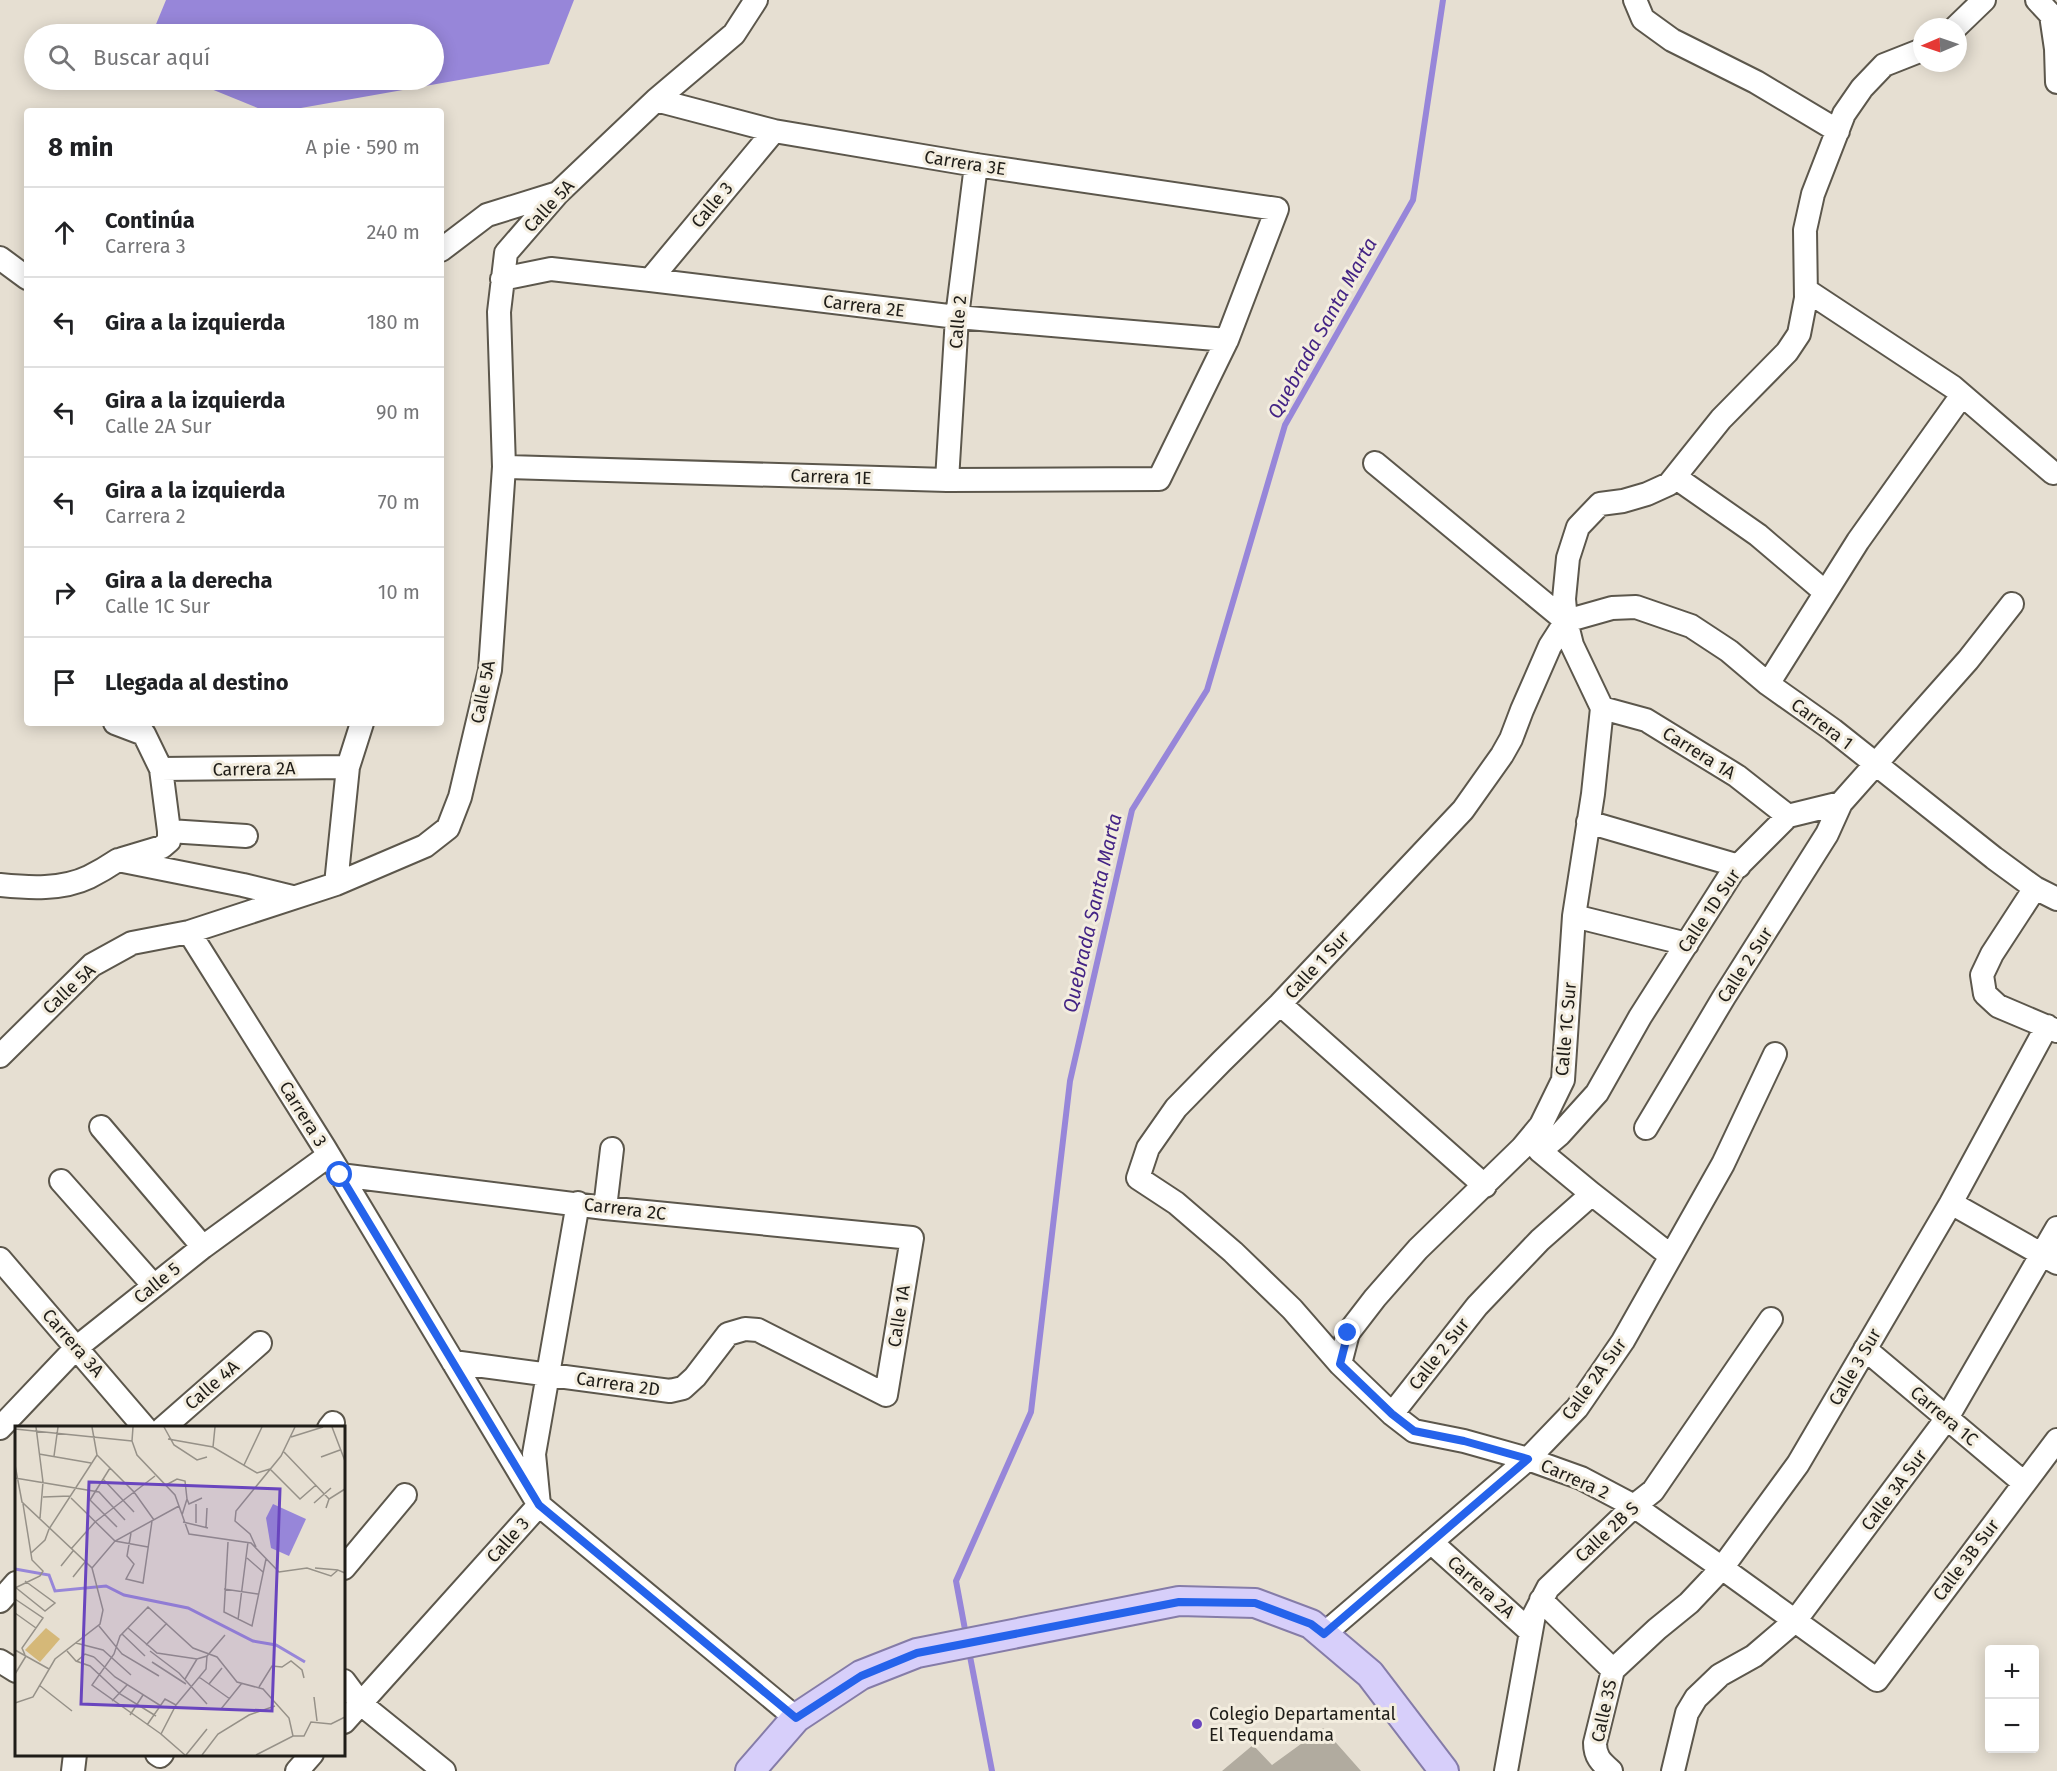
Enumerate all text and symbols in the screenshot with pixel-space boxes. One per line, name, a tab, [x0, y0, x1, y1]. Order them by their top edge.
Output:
north arrow	[1913, 18, 1967, 72]
search box	[24, 24, 444, 90]
icon: search	[45, 41, 78, 74]
text: Buscar aquí	[93, 44, 210, 71]
text: 8 min	[48, 132, 114, 163]
text: A pie · 590 m	[306, 135, 420, 159]
street label: Carrera 3E	[923, 146, 1007, 180]
street label: Calle 5A	[519, 175, 579, 237]
street label: Calle 3	[686, 177, 738, 233]
text: Continúa	[105, 207, 195, 234]
icon: ahead	[48, 216, 81, 249]
text: 240 m	[366, 220, 420, 244]
water label: Quebrada Santa Marta	[1262, 233, 1382, 423]
text: Carrera 3	[105, 234, 186, 258]
street label: Carrera 2E	[822, 290, 906, 322]
street label: Calle 2	[945, 294, 971, 350]
icon: left	[48, 306, 81, 339]
text: Gira a la izquierda	[105, 309, 285, 336]
text: 180 m	[367, 310, 420, 334]
text: Gira a la izquierda	[105, 387, 285, 414]
icon: left	[48, 396, 81, 429]
text: 90 m	[376, 400, 420, 424]
text: Calle 2A Sur	[105, 414, 211, 438]
street label: Carrera 1E	[790, 465, 872, 489]
text: Gira a la izquierda	[105, 477, 285, 504]
icon: left	[48, 486, 81, 519]
text: 70 m	[378, 490, 420, 514]
text: Carrera 2	[105, 504, 186, 528]
text: Gira a la derecha	[105, 567, 273, 594]
icon: right	[48, 576, 81, 609]
text: 10 m	[378, 580, 420, 604]
text: Calle 1C Sur	[105, 594, 210, 618]
street label: Calle 5A	[466, 658, 500, 725]
icon: arrive	[48, 666, 81, 699]
text: Llegada al destino	[105, 669, 289, 696]
street label: Carrera 1	[1787, 694, 1857, 754]
street label: Carrera 1A	[1658, 722, 1740, 784]
street label: Carrera 2A	[212, 757, 296, 781]
water label: Quebrada Santa Marta	[1057, 811, 1127, 1015]
street label: Calle 1D Sur	[1673, 865, 1745, 957]
street label: Calle 2 Sur	[1712, 923, 1778, 1007]
street label: Calle 1 Sur	[1280, 927, 1354, 1003]
street label: Calle 5A	[38, 959, 100, 1019]
street label: Calle 1C Sur	[1551, 981, 1581, 1077]
street label: Carrera 3	[274, 1077, 332, 1151]
route start	[326, 1161, 352, 1187]
street label: Carrera 2C	[583, 1193, 667, 1225]
street label: Calle 5	[129, 1258, 185, 1308]
street label: Calle 1A	[883, 1283, 915, 1349]
street label: Carrera 3A	[37, 1304, 109, 1382]
street label: Calle 2 Sur	[1404, 1314, 1474, 1394]
route end	[1334, 1319, 1360, 1345]
street label: Calle 3 Sur	[1824, 1324, 1886, 1410]
street label: Calle 2A Sur	[1557, 1334, 1631, 1424]
street label: Calle 4A	[180, 1355, 244, 1414]
street label: Carrera 2D	[575, 1367, 661, 1401]
street label: Carrera 1C	[1906, 1381, 1982, 1451]
inset map	[15, 1426, 345, 1756]
street label: Calle 3A Sur	[1856, 1445, 1932, 1535]
street label: Carrera 2	[1537, 1454, 1613, 1504]
street label: Calle 2B S	[1571, 1497, 1644, 1567]
street label: Calle 3	[482, 1513, 534, 1567]
street label: Calle 3B Sur	[1928, 1515, 2004, 1605]
street label: Carrera 2A	[1443, 1551, 1520, 1623]
map controls	[1985, 1645, 2039, 1753]
button: +	[1985, 1645, 2039, 1699]
street label: Calle 3S	[1587, 1678, 1621, 1744]
button: −	[1985, 1699, 2039, 1753]
place label: Colegio Departamental El Tequendama	[1209, 1703, 1396, 1746]
marker: Colegio Departamental El Tequendama	[1190, 1717, 1204, 1731]

